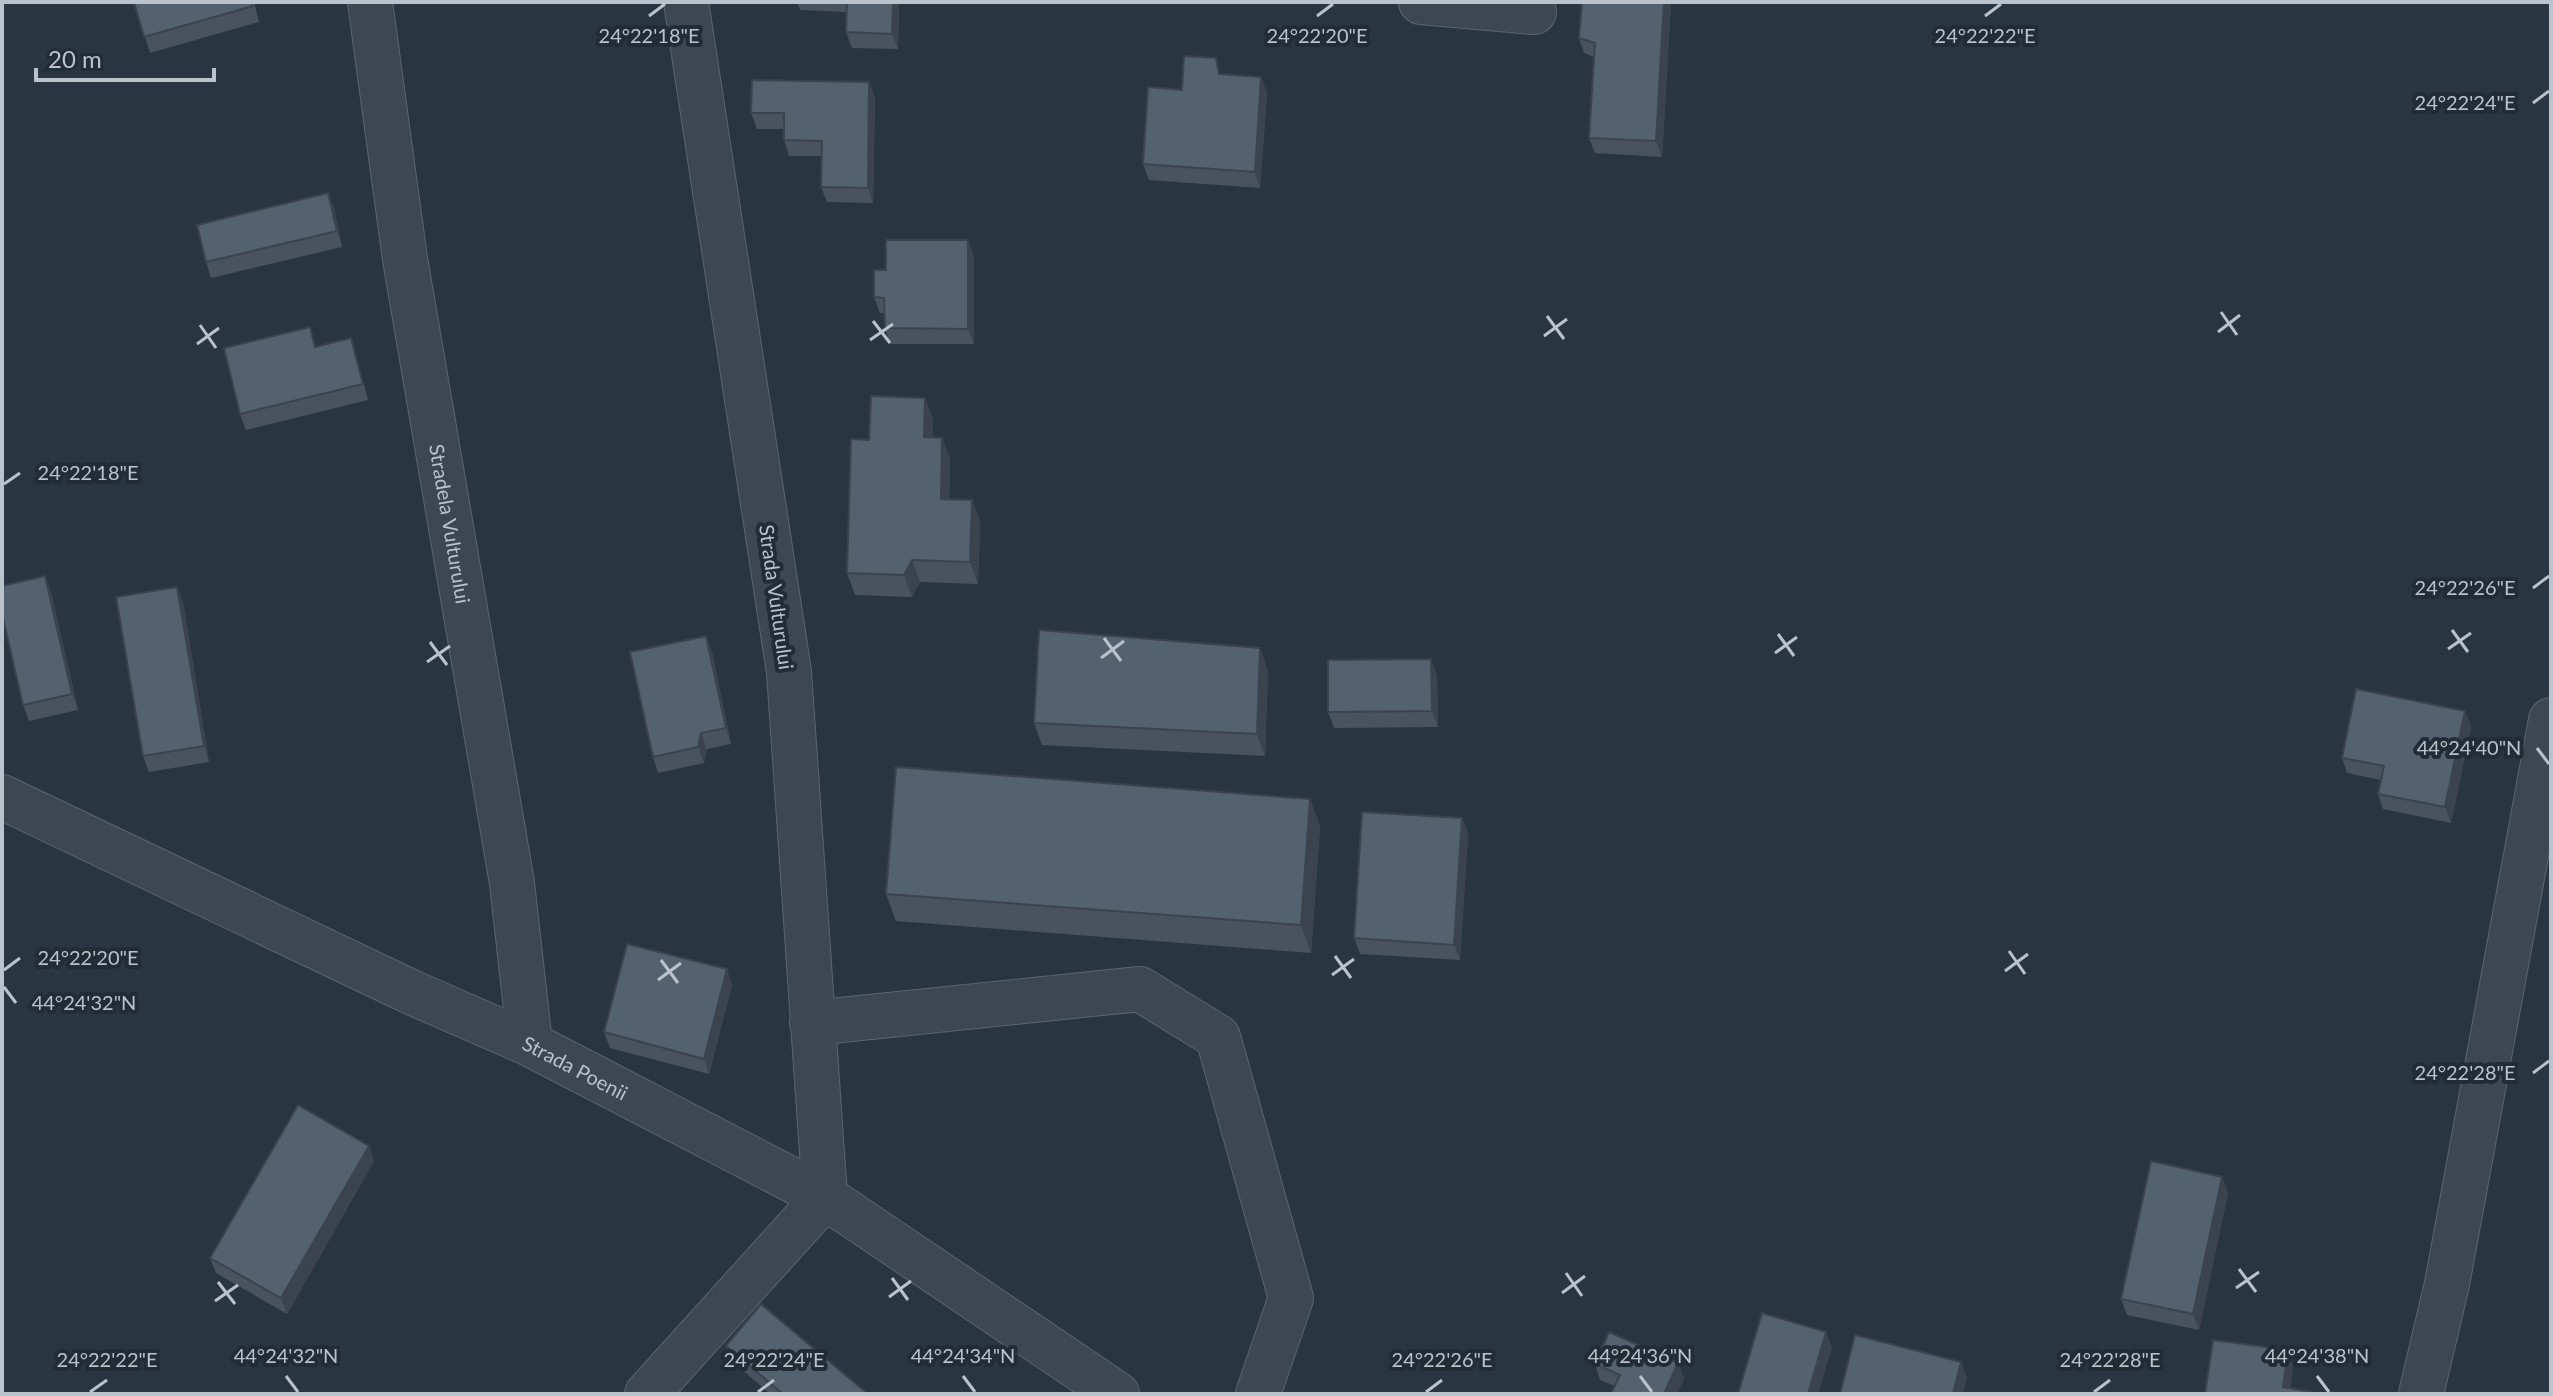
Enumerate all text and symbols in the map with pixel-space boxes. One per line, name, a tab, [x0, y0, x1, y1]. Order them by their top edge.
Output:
text: 24°22'18"E	[599, 23, 699, 47]
text: 24°22'20"E	[1267, 23, 1367, 47]
text: 24°22'22"E	[1935, 23, 2035, 47]
scale bar	[36, 32, 214, 82]
text: 20 m	[48, 44, 102, 73]
text: 24°22'24"E	[2415, 90, 2515, 114]
street label: Stradela Vulturului	[425, 442, 476, 605]
text: 24°22'18"E	[38, 460, 138, 484]
street label: Strada Vulturului	[755, 523, 799, 671]
text: 24°22'26"E	[2415, 575, 2515, 599]
text: 44°24'40"N	[2417, 735, 2521, 759]
text: 24°22'20"E	[38, 945, 138, 969]
text: 44°24'32"N	[32, 990, 136, 1014]
street label: Strada Poenii	[519, 1030, 632, 1105]
text: 24°22'28"E	[2415, 1060, 2515, 1084]
text: 44°24'32"N	[234, 1343, 338, 1367]
text: 44°24'34"N	[911, 1343, 1015, 1367]
text: 44°24'36"N	[1588, 1343, 1692, 1367]
text: 44°24'38"N	[2265, 1343, 2369, 1367]
text: 24°22'22"E	[57, 1347, 157, 1371]
text: 24°22'24"E	[724, 1347, 824, 1371]
text: 24°22'26"E	[1392, 1347, 1492, 1371]
text: 24°22'28"E	[2060, 1347, 2160, 1371]

